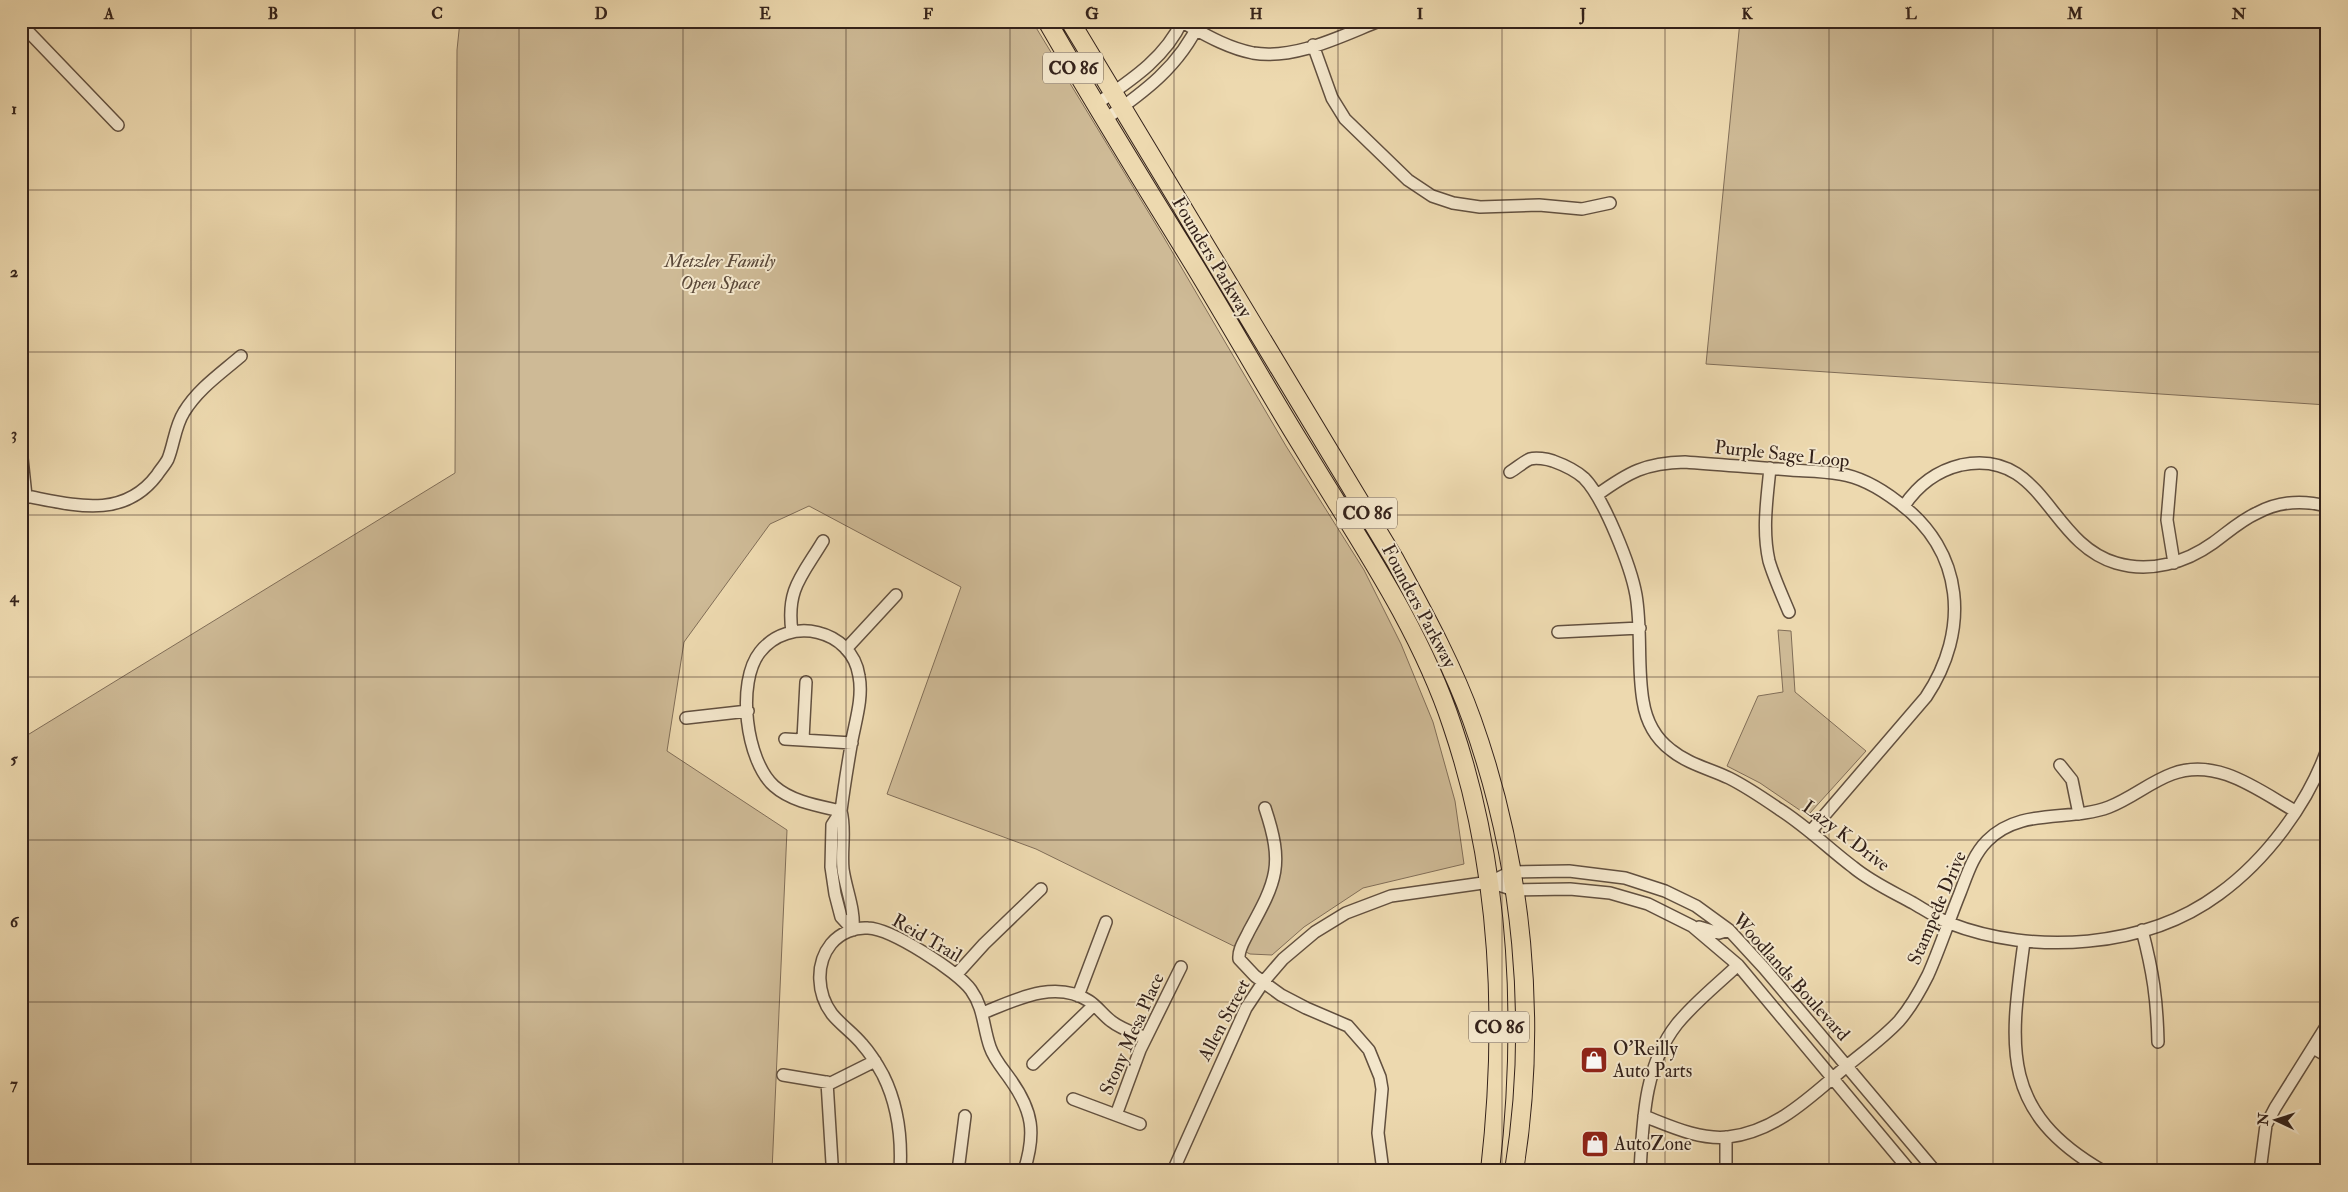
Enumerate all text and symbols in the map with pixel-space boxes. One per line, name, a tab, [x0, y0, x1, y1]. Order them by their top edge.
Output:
text: A	[103, 4, 115, 24]
text: B	[268, 4, 278, 24]
text: C	[431, 4, 443, 24]
text: D	[594, 4, 608, 24]
text: E	[759, 4, 771, 24]
text: F	[923, 4, 933, 24]
text: G	[1085, 4, 1099, 24]
text: H	[1249, 4, 1263, 24]
text: I	[1417, 4, 1424, 24]
text: J	[1579, 4, 1587, 25]
text: K	[1741, 4, 1753, 24]
text: L	[1905, 4, 1917, 24]
text: M	[2066, 4, 2083, 24]
text: N	[2231, 4, 2247, 24]
road number: CO 86	[1043, 52, 1103, 84]
text: 1	[11, 99, 17, 119]
street label: Founders Parkway	[1166, 192, 1258, 322]
park label: Metzler Family Open Space	[663, 249, 776, 295]
text: 2	[10, 262, 18, 282]
text: 3	[11, 424, 17, 444]
street label: Purple Sage Loop	[1713, 435, 1851, 474]
road number: CO 86	[1337, 498, 1397, 528]
street label: Founders Parkway	[1376, 540, 1462, 673]
text: 4	[9, 587, 20, 607]
text: 5	[10, 749, 18, 769]
street label: Lazy K Drive	[1797, 795, 1895, 877]
street label: Stampede Drive	[1902, 847, 1973, 969]
street label: Woodlands Boulevard	[1727, 907, 1855, 1046]
street label: Reid Trail	[888, 908, 966, 968]
text: 6	[10, 912, 20, 932]
street label: Stony Mesa Place	[1094, 969, 1170, 1099]
street label: Allen Street	[1192, 975, 1256, 1066]
road number: CO 86	[1469, 1012, 1529, 1042]
place label: O'Reilly Auto Parts	[1612, 1037, 1692, 1083]
shop icon: O'Reilly Auto Parts	[1579, 1045, 1609, 1075]
text: 7	[10, 1074, 18, 1094]
north arrow	[2250, 1094, 2300, 1144]
text: N	[2255, 1112, 2272, 1127]
shop icon: AutoZone	[1580, 1129, 1610, 1159]
place label: AutoZone	[1613, 1132, 1692, 1156]

